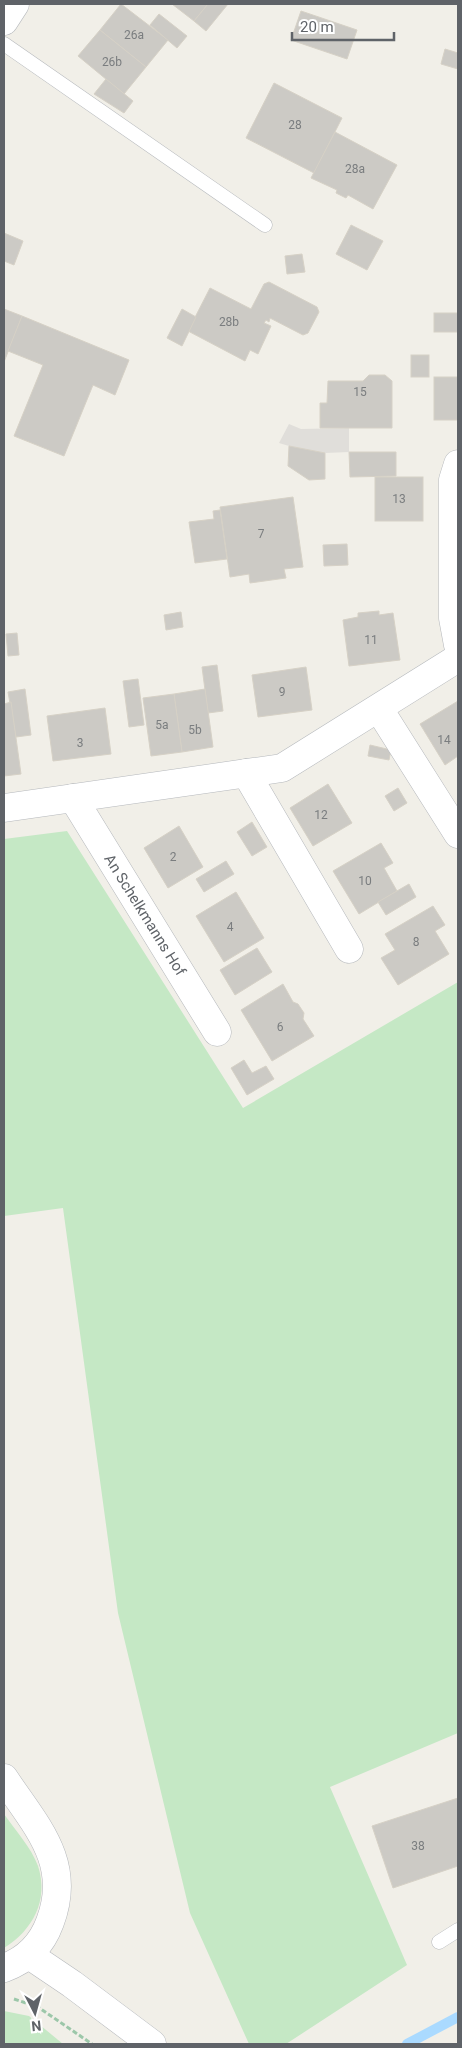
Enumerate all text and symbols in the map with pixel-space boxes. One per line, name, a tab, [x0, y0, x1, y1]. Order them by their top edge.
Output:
scale bar	[292, 10, 394, 42]
text: 20 m	[300, 18, 334, 36]
house number: 26a	[124, 28, 144, 42]
house number: 26b	[102, 55, 122, 69]
house number: 28	[288, 118, 302, 132]
house number: 28a	[345, 162, 365, 176]
house number: 28b	[219, 315, 239, 329]
house number: 15	[353, 385, 367, 399]
house number: 13	[392, 492, 406, 506]
house number: 7	[258, 527, 265, 541]
house number: 11	[364, 633, 378, 647]
house number: 9	[279, 685, 285, 699]
house number: 5a	[155, 718, 169, 732]
house number: 5b	[188, 723, 202, 737]
house number: 14	[437, 733, 451, 747]
house number: 3	[77, 736, 83, 750]
house number: 12	[314, 808, 328, 822]
house number: 2	[170, 850, 177, 864]
street label: An Schelkmanns Hof	[100, 851, 190, 980]
house number: 10	[358, 874, 372, 888]
house number: 4	[227, 920, 234, 934]
house number: 8	[413, 935, 420, 949]
house number: 6	[277, 1020, 284, 1034]
house number: 38	[411, 1839, 425, 1853]
north arrow	[10, 1988, 60, 2038]
text: N	[31, 2017, 42, 2034]

